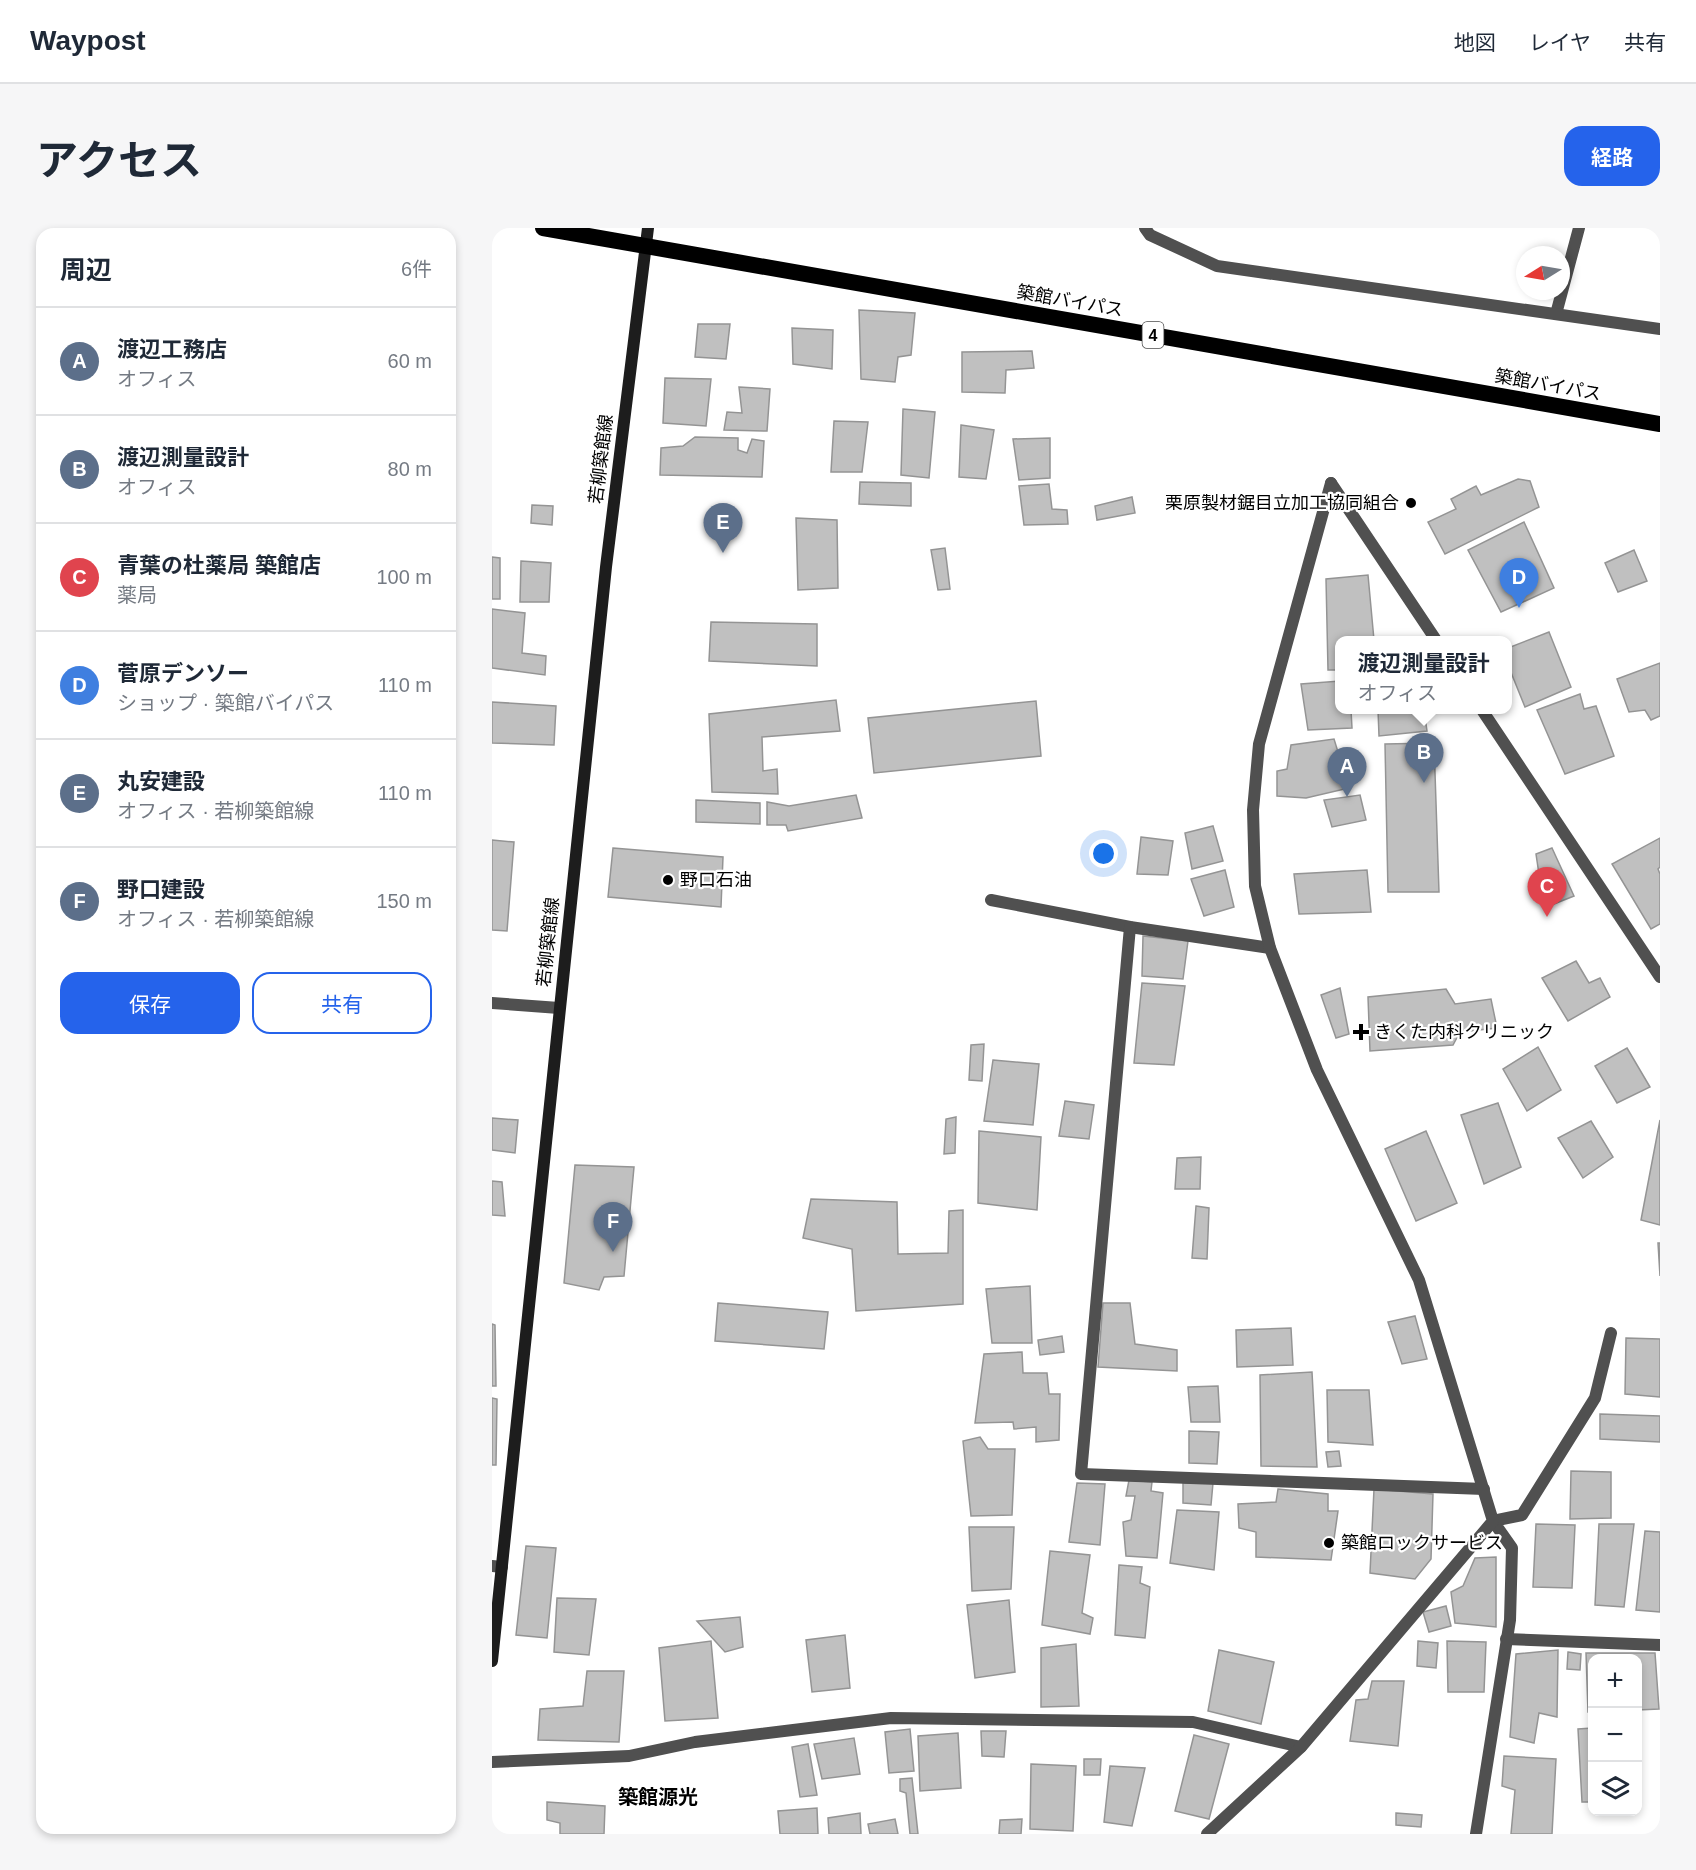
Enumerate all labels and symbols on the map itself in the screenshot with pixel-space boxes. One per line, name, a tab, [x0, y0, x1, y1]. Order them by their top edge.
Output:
north arrow	[1516, 246, 1570, 300]
street label: 築館バイパス	[1015, 282, 1125, 320]
road number: 4	[1142, 322, 1164, 348]
street label: 築館バイパス	[1493, 366, 1603, 404]
street label: 若柳築館線	[586, 413, 616, 505]
place label: 栗原製材鋸目立加工協同組合	[1165, 493, 1399, 513]
marker: 栗原製材鋸目立加工協同組合	[1404, 496, 1418, 510]
pin: E	[704, 504, 742, 553]
pin: D	[1500, 558, 1538, 608]
pin: B	[1404, 734, 1444, 783]
pin: A	[1328, 748, 1366, 797]
your location	[1089, 839, 1118, 868]
pin: C	[1528, 868, 1566, 917]
place label: 野口石油	[680, 870, 752, 890]
marker: 野口石油	[661, 873, 675, 887]
street label: 若柳築館線	[533, 896, 563, 988]
place label: きくた内科クリニック	[1374, 1022, 1554, 1042]
marker: きくた内科クリニック	[1352, 1023, 1370, 1041]
pin: F	[594, 1202, 632, 1252]
place label: 築館ロックサービス	[1341, 1533, 1503, 1553]
marker: 築館ロックサービス	[1322, 1536, 1336, 1550]
district label: 築館源光	[618, 1786, 698, 1808]

